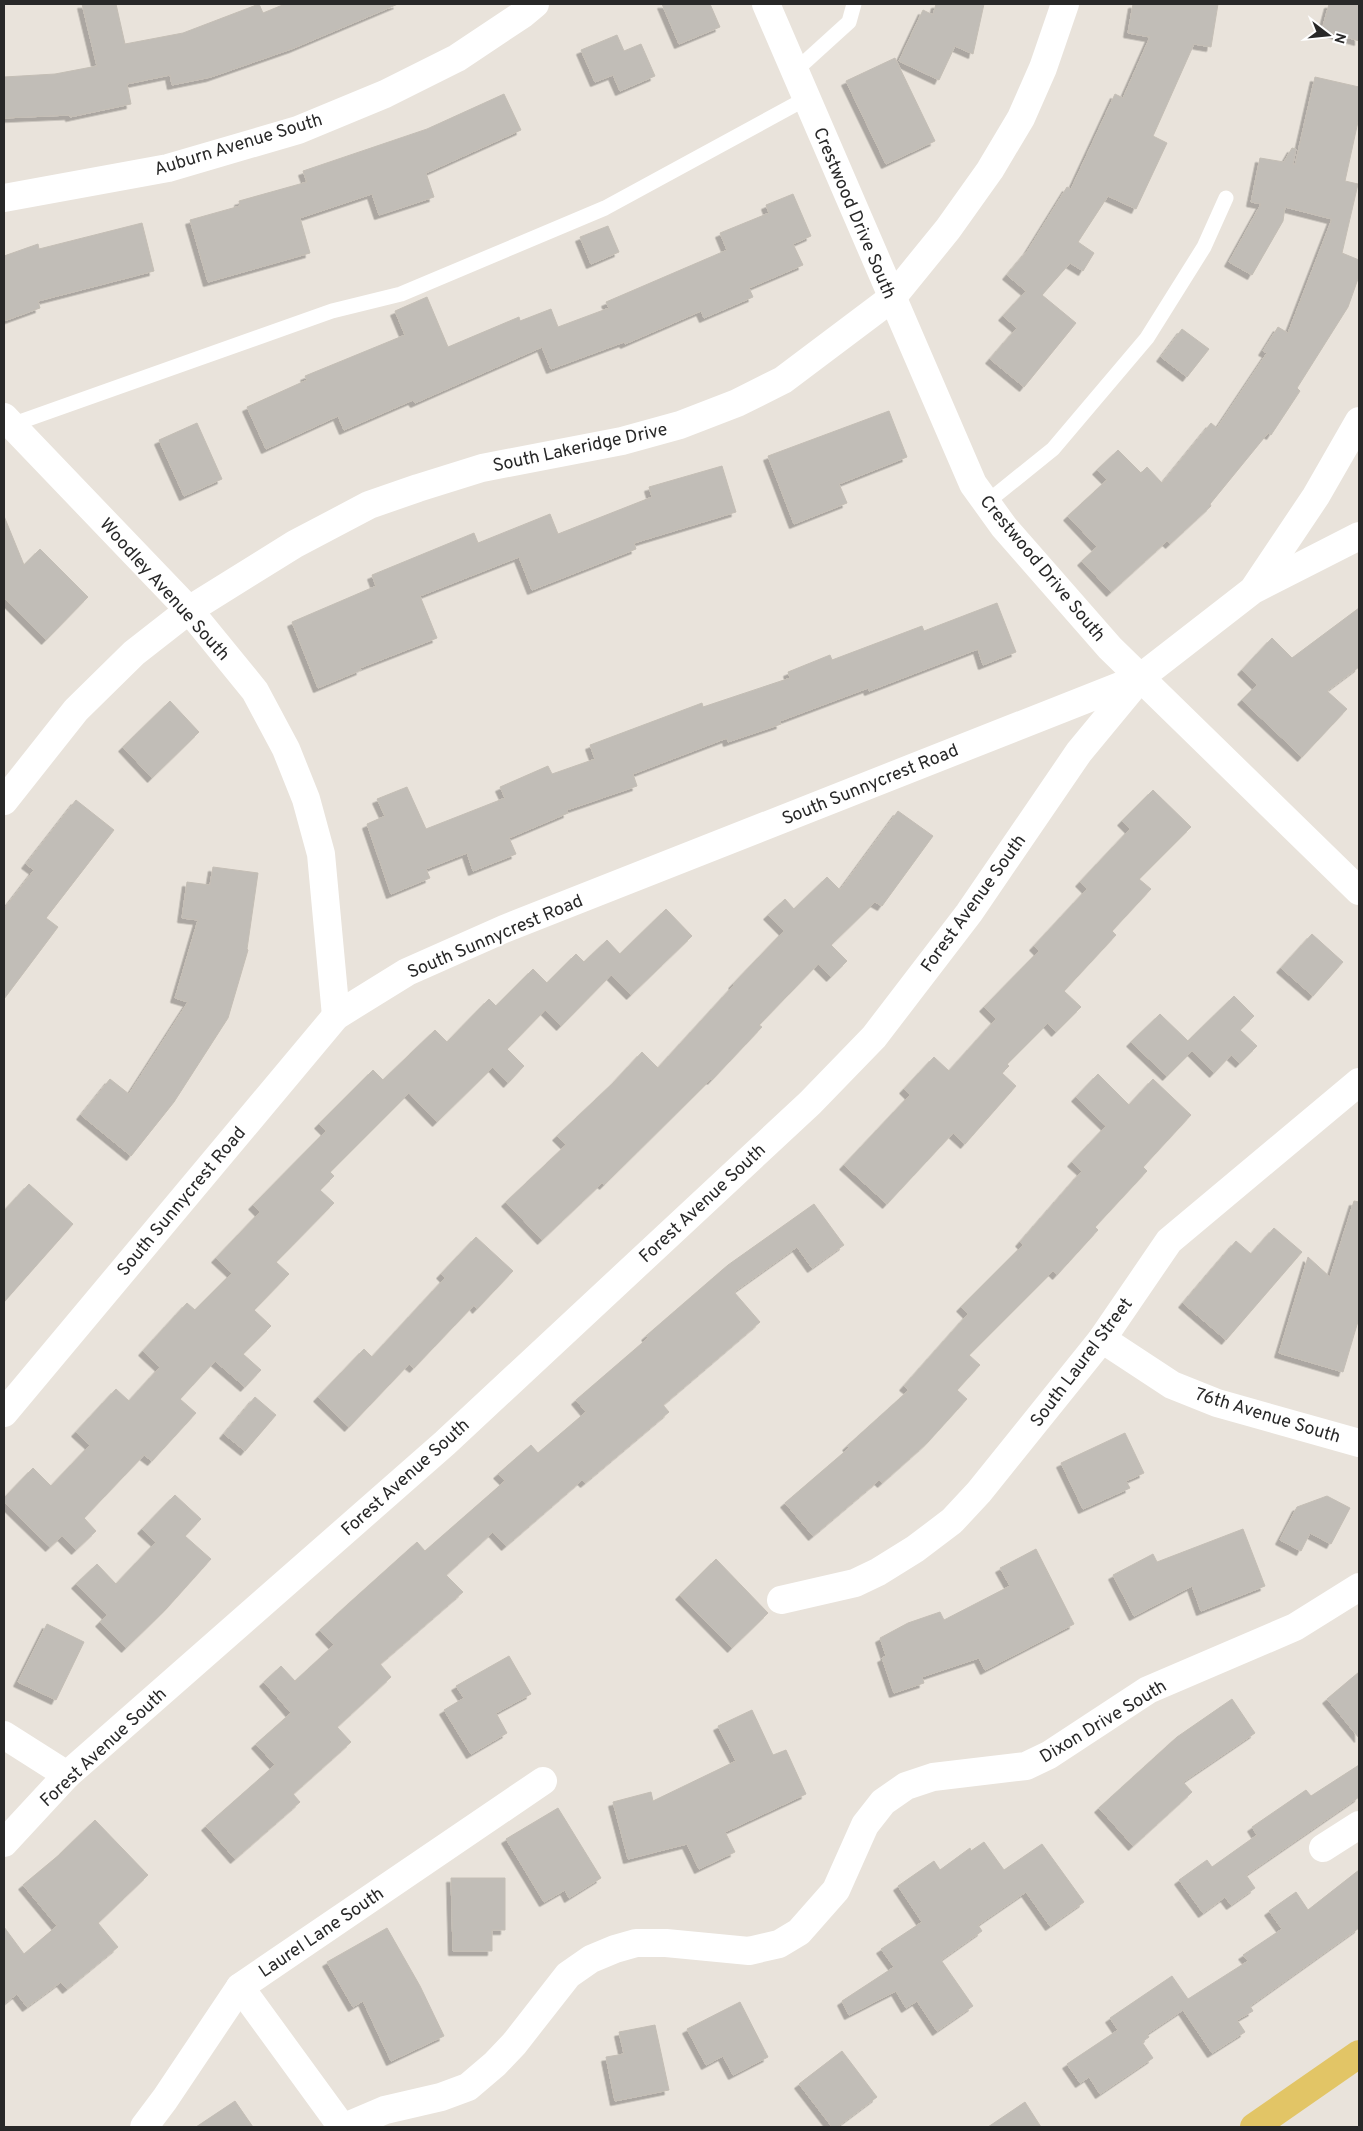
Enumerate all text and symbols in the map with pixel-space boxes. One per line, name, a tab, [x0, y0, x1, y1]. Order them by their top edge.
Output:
north arrow	[1303, 10, 1353, 60]
text: N	[1329, 31, 1349, 45]
street label: Auburn Avenue South	[151, 109, 325, 182]
street label: Crestwood Drive South	[807, 124, 900, 303]
street label: South Lakeridge Drive	[491, 419, 670, 478]
street label: Crestwood Drive South	[974, 491, 1110, 647]
street label: Woodley Avenue South	[94, 514, 234, 666]
street label: South Sunnycrest Road	[779, 739, 962, 831]
street label: Forest Avenue South	[916, 830, 1032, 977]
street label: South Sunnycrest Road	[404, 890, 587, 985]
street label: South Sunnycrest Road	[113, 1122, 252, 1282]
street label: Forest Avenue South	[635, 1139, 771, 1269]
street label: South Laurel Street	[1026, 1294, 1138, 1432]
street label: 76th Avenue South	[1192, 1383, 1343, 1449]
street label: Forest Avenue South	[337, 1414, 475, 1542]
street label: Dixon Drive South	[1036, 1675, 1171, 1769]
street label: Forest Avenue South	[36, 1683, 172, 1813]
street label: Laurel Lane South	[255, 1883, 389, 1984]

